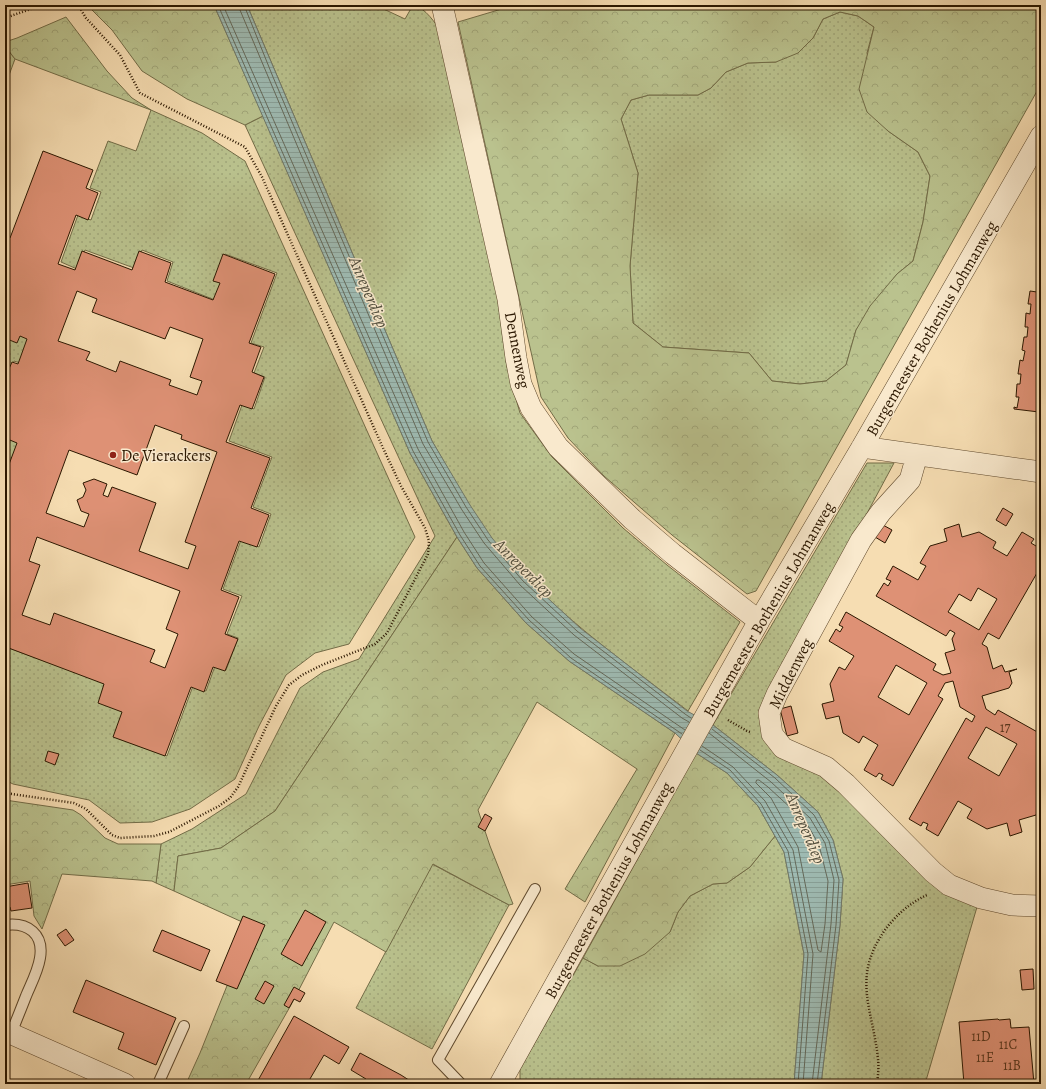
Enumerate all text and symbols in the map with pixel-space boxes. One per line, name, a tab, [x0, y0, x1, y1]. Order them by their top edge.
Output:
street label: Burgemeester Bothenius Lohmanweg	[861, 217, 1003, 440]
water label: Anreperdiep	[343, 252, 394, 331]
street label: Dennenweg	[499, 310, 535, 390]
place label: De Vierackers	[121, 445, 211, 467]
marker: De Vierackers	[108, 450, 118, 460]
street label: Burgemeester Bothenius Lohmanweg	[698, 498, 840, 721]
water label: Anreperdiep	[488, 533, 559, 603]
street label: Middenweg	[764, 634, 818, 713]
house number: 17	[1000, 718, 1010, 737]
street label: Burgemeester Bothenius Lohmanweg	[540, 778, 678, 1003]
water label: Anreperdiep	[780, 788, 831, 867]
house number: 11D	[971, 1027, 991, 1046]
house number: 11C	[999, 1035, 1017, 1054]
house number: 11E	[976, 1048, 994, 1067]
house number: 11B	[1003, 1056, 1021, 1075]

